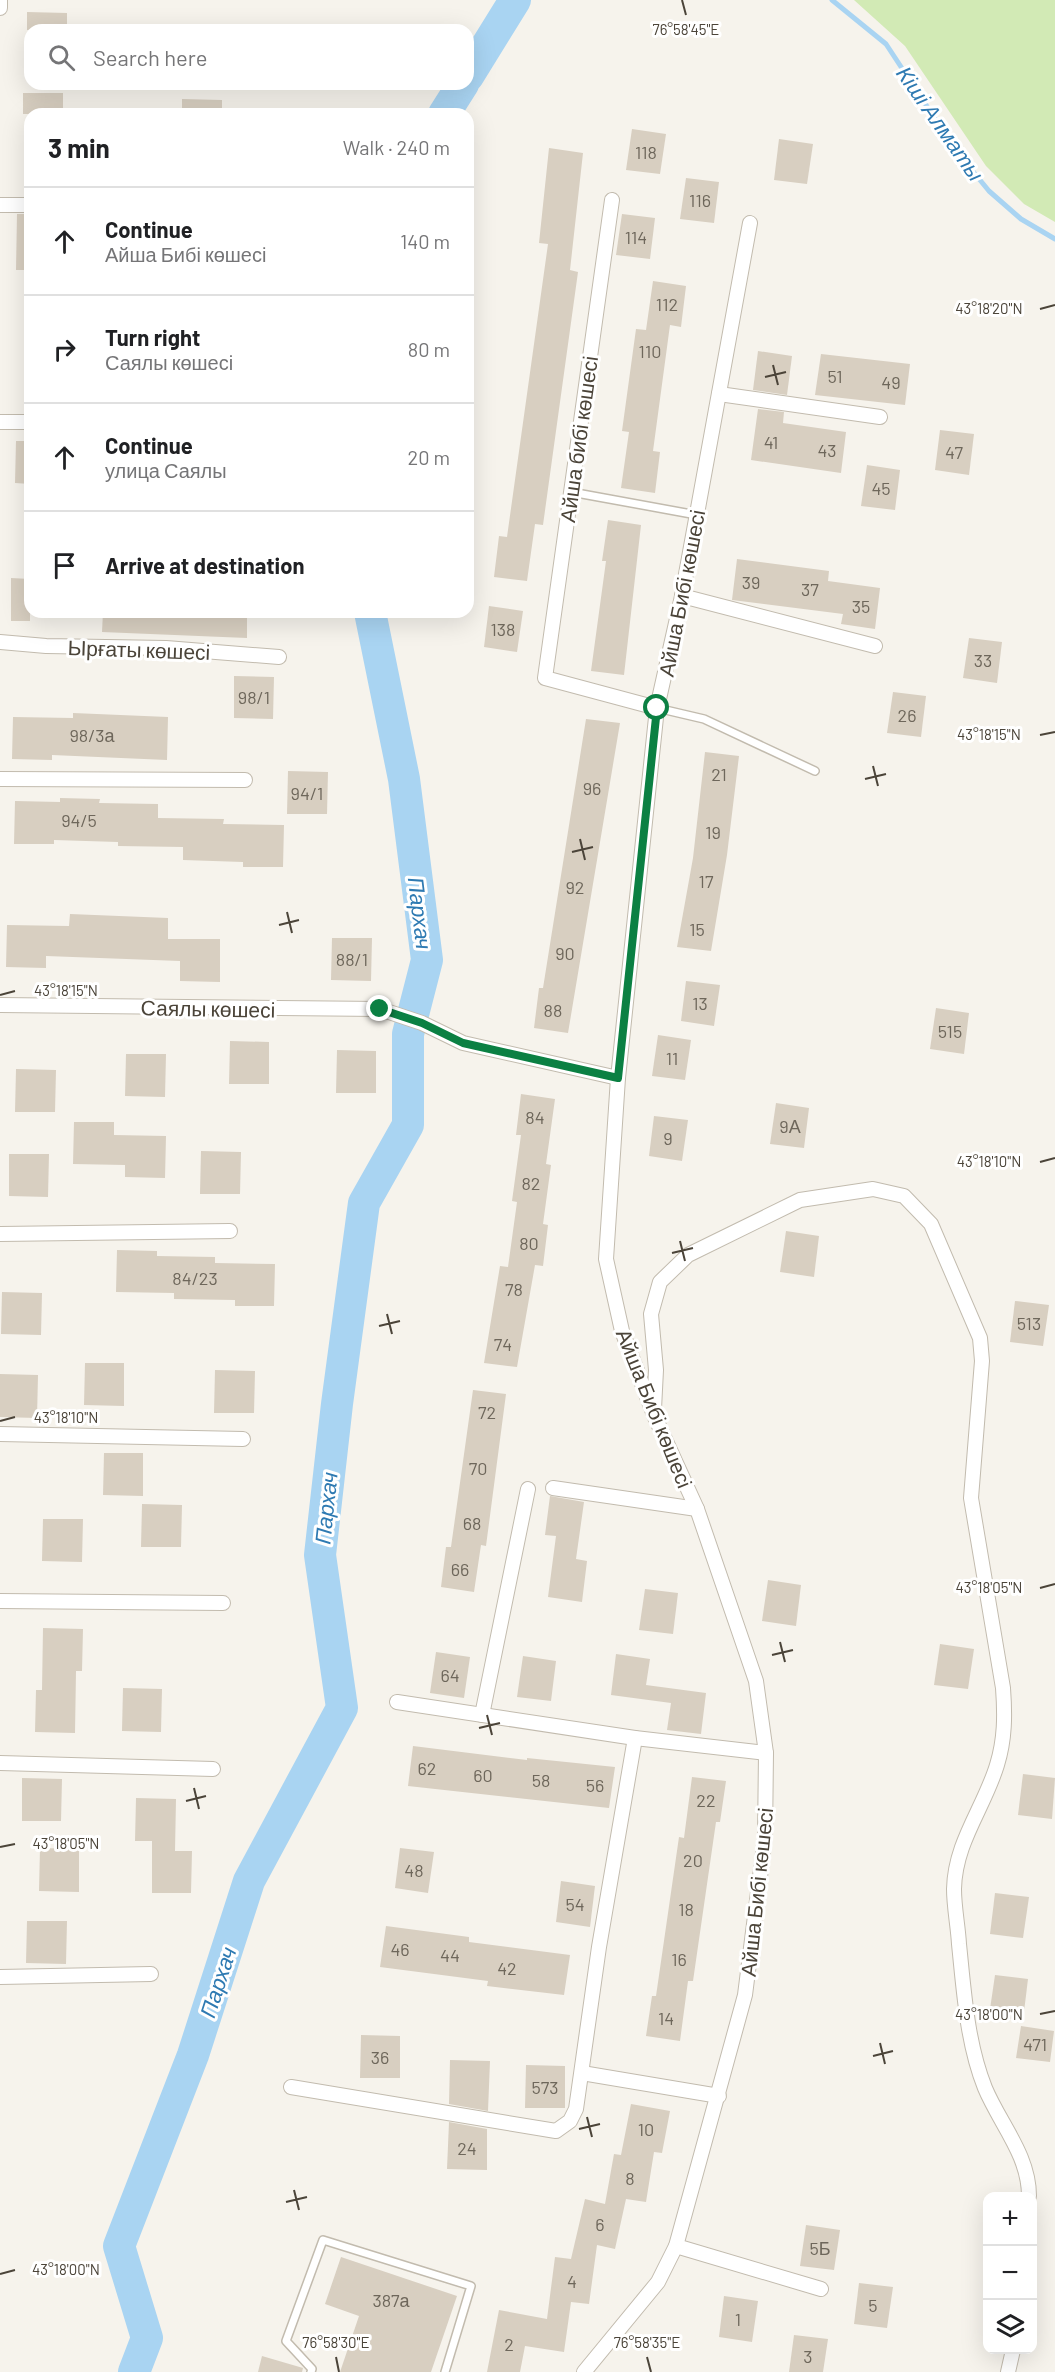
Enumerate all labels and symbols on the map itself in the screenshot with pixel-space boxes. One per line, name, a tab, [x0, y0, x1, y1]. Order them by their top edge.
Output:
text: 76°58'45"E	[653, 20, 719, 38]
water label: Кіші Алматы	[892, 61, 990, 185]
house number: 118	[635, 141, 657, 163]
house number: 116	[689, 189, 711, 211]
house number: 114	[625, 226, 647, 248]
house number: 112	[656, 293, 678, 315]
text: 43°18'20"N	[955, 299, 1023, 317]
house number: 110	[639, 340, 661, 362]
street label: Айша бибі көшесі	[554, 354, 602, 524]
house number: 51	[827, 365, 843, 387]
house number: 49	[881, 371, 901, 393]
house number: 41	[764, 431, 778, 453]
house number: 43	[817, 439, 837, 461]
house number: 47	[945, 441, 963, 463]
house number: 45	[871, 477, 891, 499]
street label: Айша Бибі көшесі	[653, 507, 709, 679]
house number: 39	[742, 571, 760, 593]
house number: 37	[801, 578, 819, 600]
house number: 35	[852, 595, 870, 617]
house number: 138	[491, 618, 515, 640]
street label: Ырғаты көшесі	[67, 634, 211, 664]
house number: 33	[974, 649, 992, 671]
house number: 98/1	[238, 686, 270, 708]
route start	[643, 694, 669, 720]
house number: 26	[898, 704, 916, 726]
house number: 98/3а	[69, 724, 116, 746]
text: 43°18'15"N	[957, 725, 1021, 743]
house number: 21	[711, 763, 727, 785]
house number: 96	[583, 777, 601, 799]
house number: 94/1	[291, 782, 323, 804]
house number: 94/5	[61, 809, 97, 831]
house number: 19	[705, 821, 721, 843]
house number: 17	[699, 870, 714, 892]
water label: Пархач	[403, 875, 438, 951]
house number: 92	[565, 876, 585, 898]
house number: 15	[689, 918, 705, 940]
house number: 90	[555, 942, 575, 964]
house number: 88/1	[336, 948, 368, 970]
text: 43°18'15"N	[34, 981, 98, 999]
house number: 13	[692, 992, 708, 1014]
street label: Саялы көшесі	[141, 994, 275, 1022]
route end	[366, 995, 392, 1021]
house number: 88	[544, 999, 562, 1021]
house number: 515	[938, 1020, 962, 1042]
house number: 11	[666, 1047, 678, 1069]
house number: 84	[525, 1106, 545, 1128]
house number: 9А	[779, 1115, 801, 1137]
house number: 9	[663, 1127, 673, 1149]
text: 43°18'10"N	[957, 1152, 1021, 1170]
house number: 82	[521, 1172, 541, 1194]
house number: 80	[519, 1232, 539, 1254]
house number: 84/23	[172, 1267, 218, 1289]
house number: 78	[505, 1278, 523, 1300]
house number: 513	[1017, 1312, 1041, 1334]
street label: Айша Бибі көшесі	[612, 1325, 698, 1491]
house number: 74	[494, 1333, 512, 1355]
house number: 72	[478, 1401, 496, 1423]
text: 43°18'10"N	[34, 1408, 98, 1426]
house number: 70	[469, 1457, 487, 1479]
water label: Пархач	[308, 1471, 343, 1546]
house number: 68	[463, 1512, 481, 1534]
house number: 66	[451, 1558, 469, 1580]
text: 43°18'05"N	[955, 1578, 1023, 1596]
house number: 64	[440, 1664, 460, 1686]
house number: 62	[418, 1757, 436, 1779]
house number: 60	[473, 1764, 493, 1786]
house number: 58	[532, 1769, 550, 1791]
house number: 56	[586, 1774, 604, 1796]
house number: 22	[696, 1789, 716, 1811]
street label: Айша Бибі көшесі	[735, 1806, 777, 1978]
text: 43°18'05"N	[32, 1834, 100, 1852]
house number: 20	[683, 1849, 703, 1871]
house number: 48	[404, 1859, 424, 1881]
house number: 54	[565, 1893, 585, 1915]
house number: 18	[678, 1898, 694, 1920]
house number: 46	[390, 1938, 410, 1960]
water label: Пархач	[193, 1943, 242, 2021]
house number: 44	[440, 1944, 460, 1966]
house number: 16	[671, 1948, 687, 1970]
house number: 42	[497, 1957, 517, 1979]
text: 43°18'00"N	[955, 2005, 1023, 2023]
house number: 14	[658, 2007, 674, 2029]
house number: 471	[1023, 2033, 1047, 2055]
house number: 36	[371, 2046, 389, 2068]
house number: 573	[531, 2076, 559, 2098]
house number: 10	[638, 2118, 654, 2140]
house number: 24	[457, 2137, 477, 2159]
house number: 8	[625, 2167, 635, 2189]
house number: 6	[595, 2213, 605, 2235]
house number: 5Б	[809, 2237, 831, 2259]
text: 43°18'00"N	[32, 2260, 100, 2278]
house number: 4	[567, 2270, 577, 2292]
house number: 387а	[372, 2289, 411, 2311]
house number: 5	[868, 2294, 878, 2316]
house number: 1	[735, 2308, 741, 2330]
text: 76°58'30"E	[302, 2333, 370, 2351]
house number: 2	[504, 2333, 514, 2355]
text: 76°58'35"E	[614, 2333, 680, 2351]
house number: 3	[803, 2345, 813, 2367]

